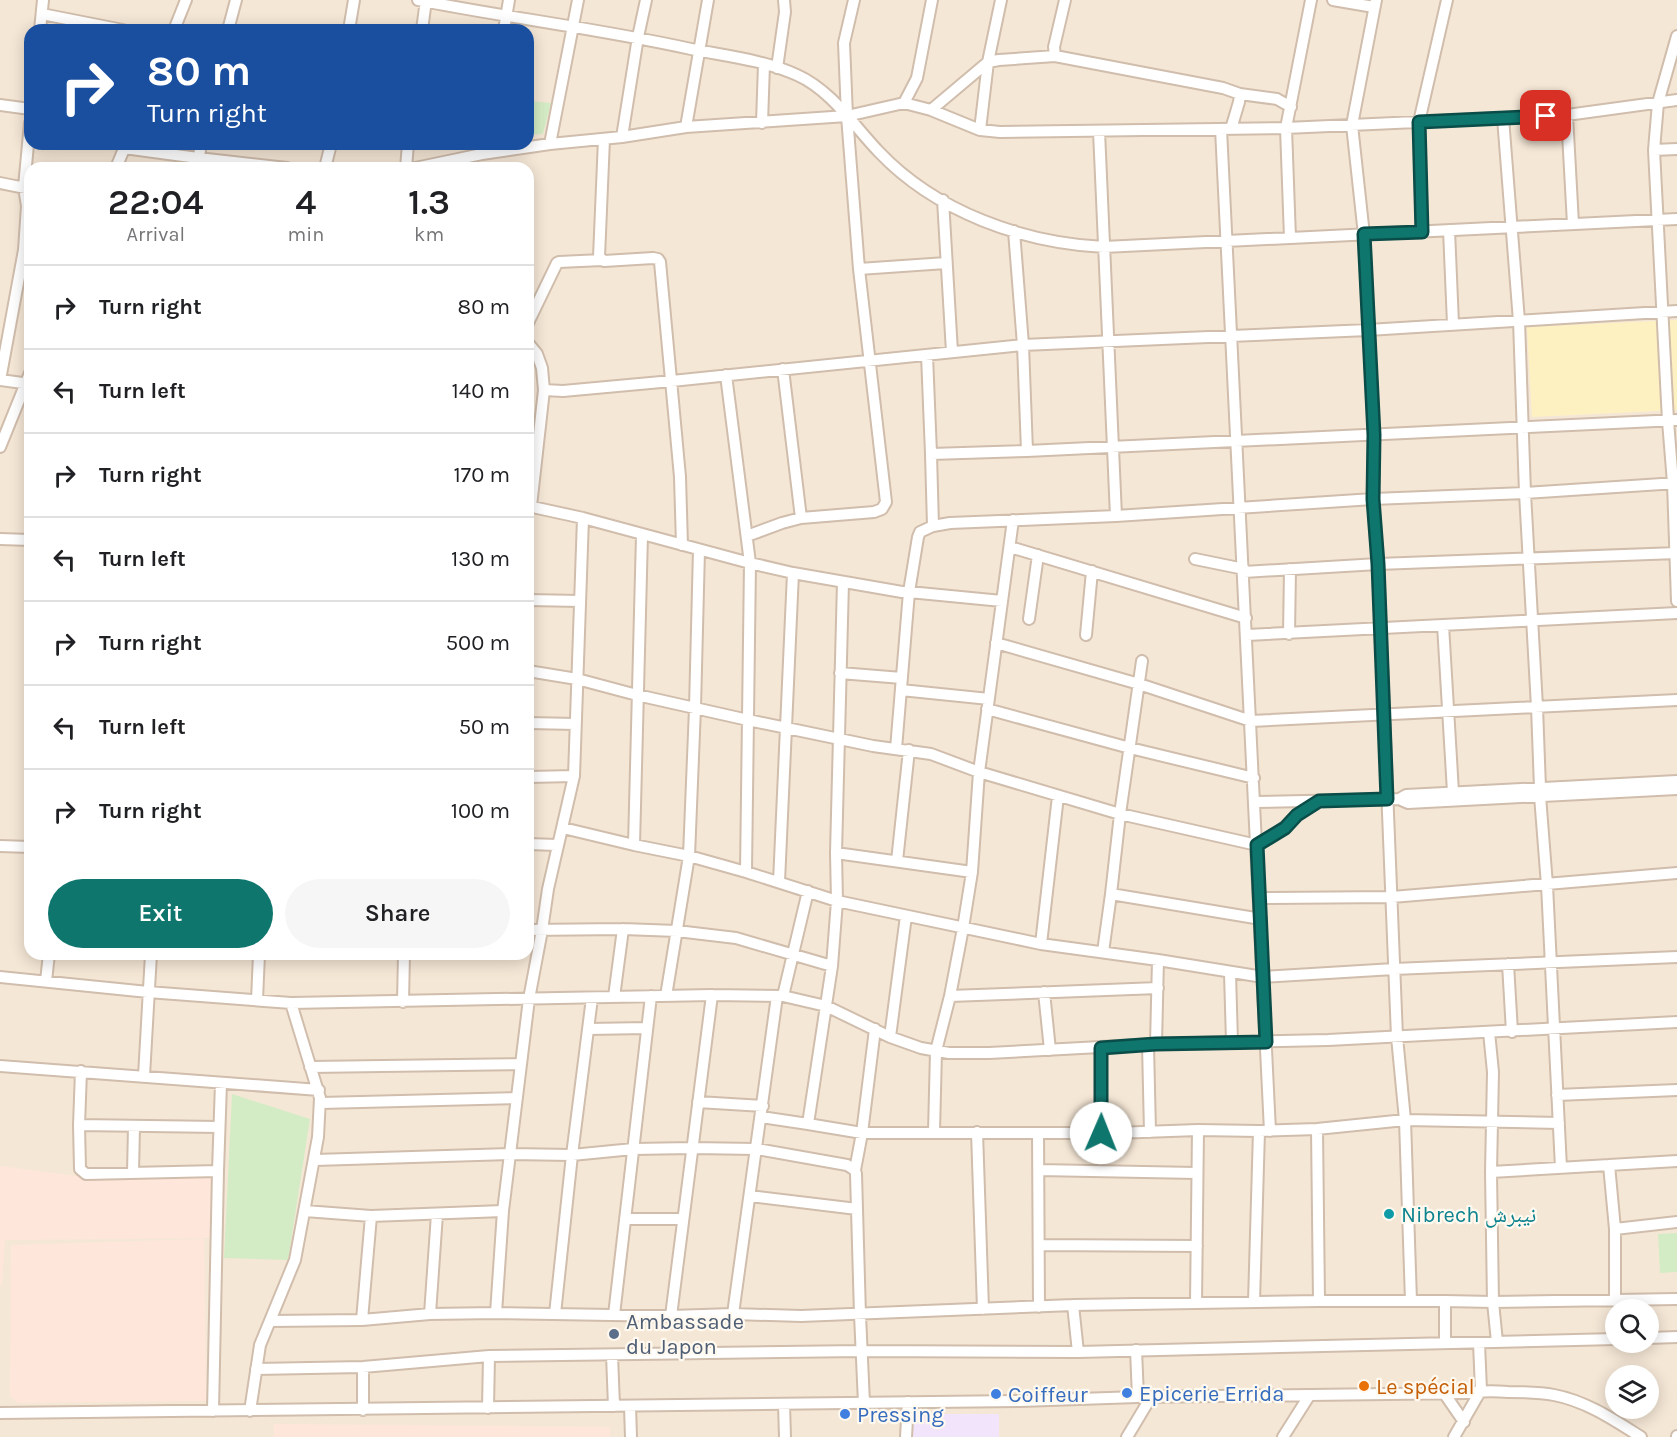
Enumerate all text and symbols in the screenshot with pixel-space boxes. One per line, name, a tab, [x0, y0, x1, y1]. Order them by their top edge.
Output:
text: 80 m	[147, 46, 251, 96]
icon: right	[48, 48, 126, 126]
pin	[1520, 90, 1571, 141]
text: Turn right	[147, 97, 267, 129]
icon: arrive	[1529, 99, 1562, 132]
text: 22:04	[108, 181, 204, 223]
text: 4	[295, 181, 316, 223]
text: 1.3	[408, 181, 450, 223]
text: Arrival	[126, 223, 185, 246]
text: min	[288, 223, 324, 246]
text: km	[414, 223, 444, 246]
icon: right	[48, 291, 81, 324]
text: Turn right	[99, 294, 202, 320]
text: 80 m	[458, 294, 510, 320]
icon: left	[48, 375, 81, 408]
text: Turn left	[99, 378, 186, 404]
text: 140 m	[452, 378, 510, 404]
icon: right	[48, 459, 81, 492]
text: Turn right	[99, 462, 202, 488]
text: 170 m	[454, 462, 510, 488]
icon: left	[48, 543, 81, 576]
text: Turn left	[99, 546, 186, 572]
text: 130 m	[451, 546, 510, 572]
icon: right	[48, 627, 81, 660]
text: Turn right	[99, 630, 202, 656]
text: 500 m	[446, 630, 510, 656]
icon: left	[48, 711, 81, 744]
text: Turn left	[99, 714, 186, 740]
text: 50 m	[459, 714, 510, 740]
icon: right	[48, 795, 81, 828]
text: Turn right	[99, 798, 202, 824]
text: 100 m	[451, 798, 510, 824]
button: Exit	[48, 879, 273, 948]
button: Share	[285, 879, 510, 948]
position arrow	[1069, 1101, 1133, 1165]
place label: Nibrech نيبرش	[1401, 1202, 1536, 1228]
marker: Nibrech نيبرش	[1382, 1207, 1396, 1221]
map controls	[1605, 1299, 1659, 1419]
button: search	[1605, 1299, 1659, 1353]
place label: Ambassade du Japon	[626, 1309, 744, 1360]
marker: Ambassade du Japon	[607, 1327, 621, 1341]
button: layers	[1605, 1365, 1659, 1419]
place label: Le spécial	[1376, 1374, 1475, 1400]
marker: Le spécial	[1357, 1379, 1371, 1393]
place label: Epicerie Errida	[1139, 1381, 1284, 1407]
place label: Coiffeur	[1008, 1382, 1088, 1408]
marker: Epicerie Errida	[1120, 1386, 1134, 1400]
marker: Coiffeur	[989, 1387, 1003, 1401]
place label: Pressing	[857, 1402, 944, 1428]
marker: Pressing	[838, 1407, 852, 1421]

